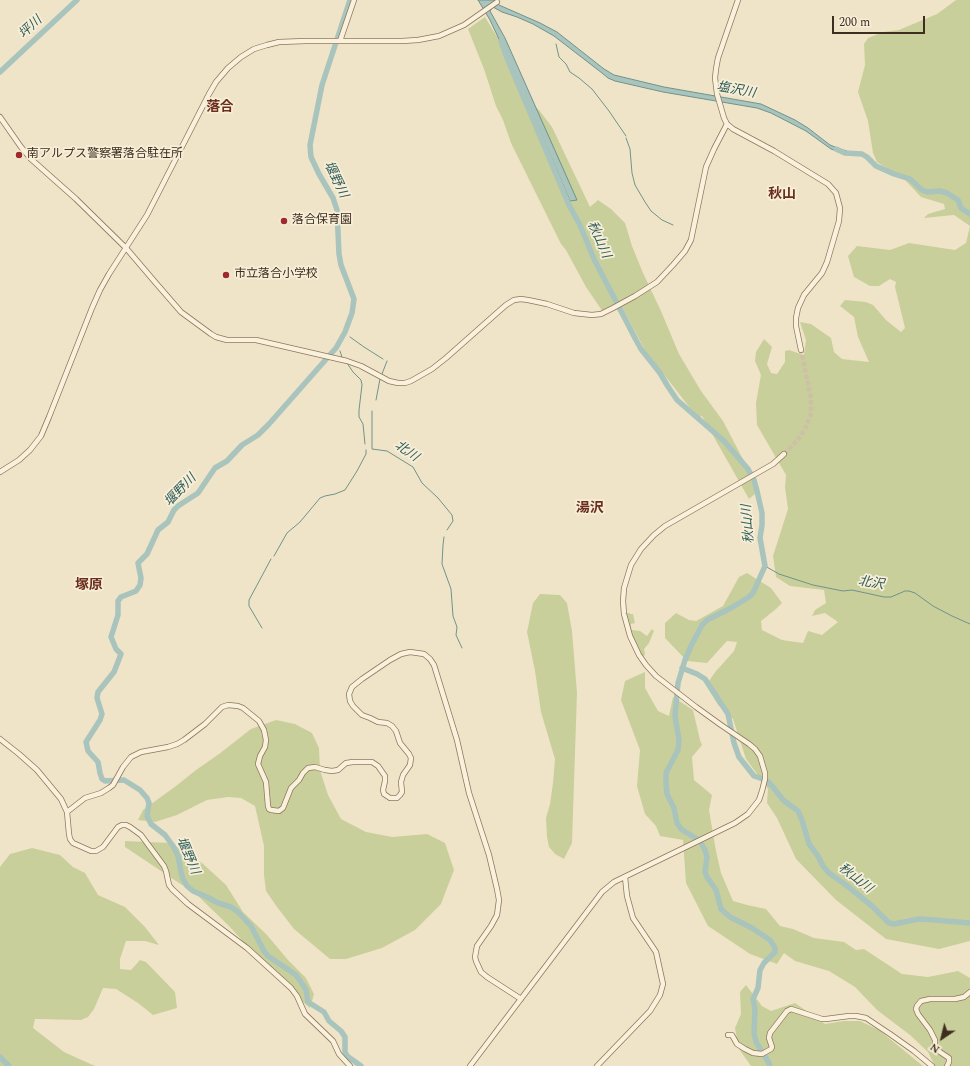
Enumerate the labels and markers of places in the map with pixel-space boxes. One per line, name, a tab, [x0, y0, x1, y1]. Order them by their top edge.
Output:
place label: 南アルプス警察署落合駐在所	[27, 148, 183, 162]
marker: 南アルプス警察署落合駐在所	[14, 150, 24, 160]
place label: 落合保育園	[292, 214, 352, 228]
marker: 落合保育園	[279, 216, 289, 226]
place label: 市立落合小学校	[234, 268, 318, 282]
marker: 市立落合小学校	[221, 270, 231, 280]

